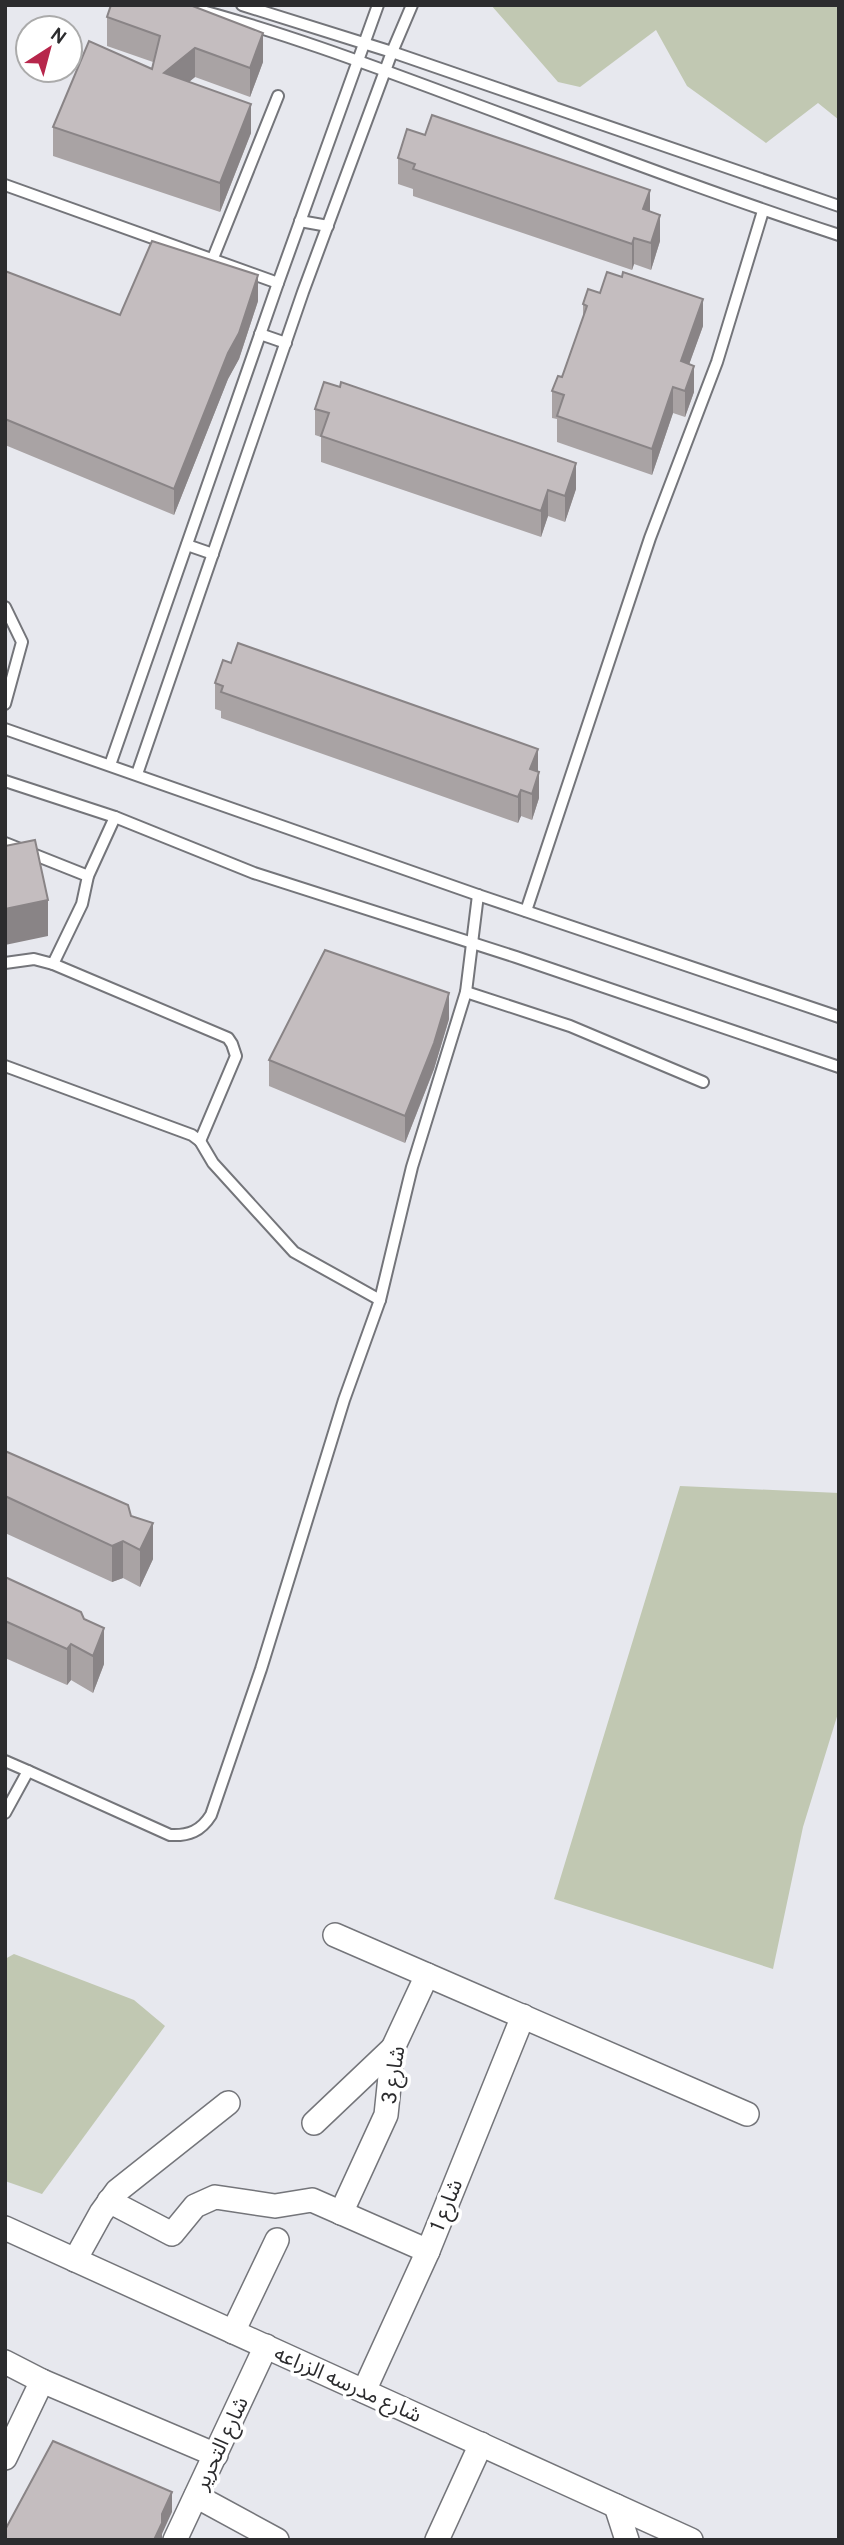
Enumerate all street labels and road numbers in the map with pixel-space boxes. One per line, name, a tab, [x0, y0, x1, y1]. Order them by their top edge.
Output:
street label: شارع 3	[377, 2044, 412, 2106]
street label: شارع 1	[425, 2176, 470, 2236]
street label: شارع مدرسه الزراعه	[270, 2341, 425, 2430]
street label: شارع التحرير	[189, 2393, 256, 2495]

